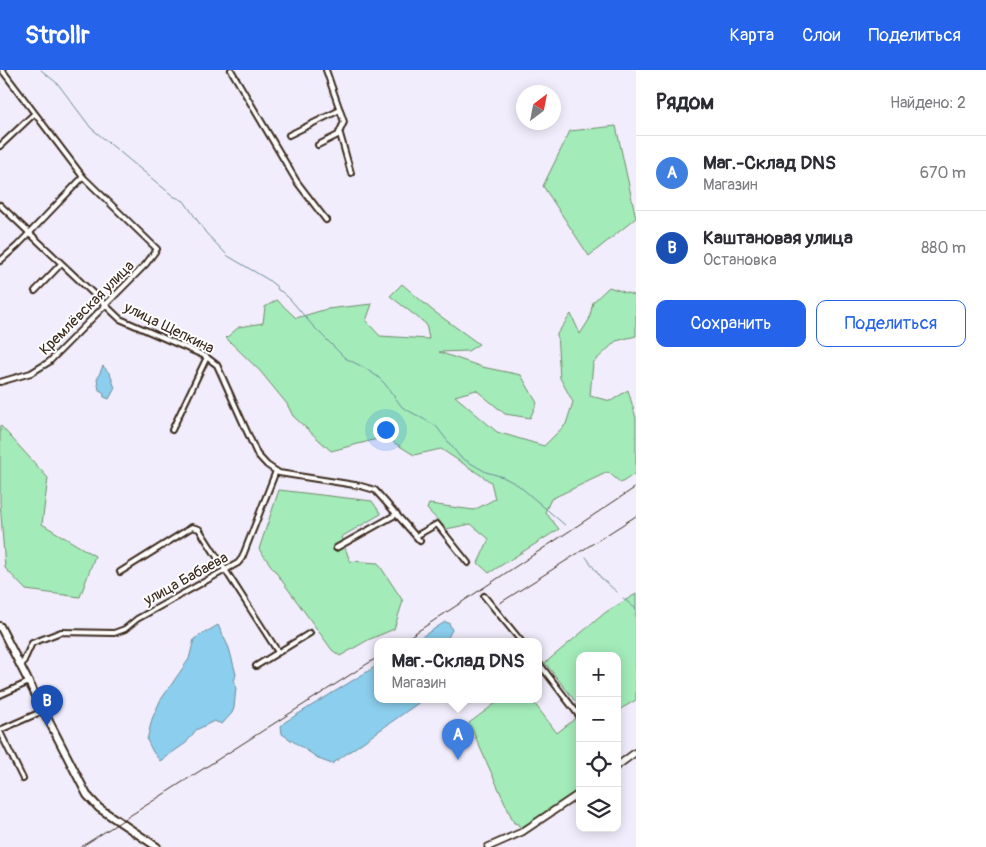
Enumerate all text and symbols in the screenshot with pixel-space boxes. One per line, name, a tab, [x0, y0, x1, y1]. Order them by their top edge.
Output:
text: Strollr	[25, 21, 90, 50]
text: Карта	[730, 24, 774, 47]
text: Слои	[802, 24, 840, 47]
text: Поделиться	[868, 24, 961, 47]
north arrow	[516, 85, 561, 130]
text: Рядом	[656, 89, 714, 116]
text: Найдено: 2	[890, 93, 966, 113]
text: Маг.-Склад DNS	[703, 151, 836, 175]
text: A	[667, 163, 677, 183]
text: 670 m	[920, 163, 966, 183]
text: Магазин	[703, 175, 758, 195]
text: Каштановая улица	[703, 226, 853, 250]
text: B	[667, 238, 677, 258]
text: 880 m	[921, 238, 966, 258]
text: Остановка	[703, 250, 777, 270]
street label: Кремлёвская улица	[36, 257, 138, 359]
street label: улица Щепкина	[120, 298, 217, 358]
button: Сохранить	[656, 300, 806, 347]
button: Поделиться	[816, 300, 966, 347]
your location	[373, 417, 399, 443]
street label: улица Бабаева	[140, 548, 231, 610]
popup	[374, 638, 542, 703]
text: Маг.-Склад DNS	[392, 649, 524, 673]
map controls	[576, 652, 621, 832]
button: +	[576, 652, 621, 697]
text: Магазин	[392, 673, 446, 693]
pin: B	[31, 685, 63, 726]
button: −	[576, 697, 621, 742]
pin: A	[442, 719, 474, 760]
button: locate	[576, 742, 621, 787]
button: layers	[576, 787, 621, 832]

